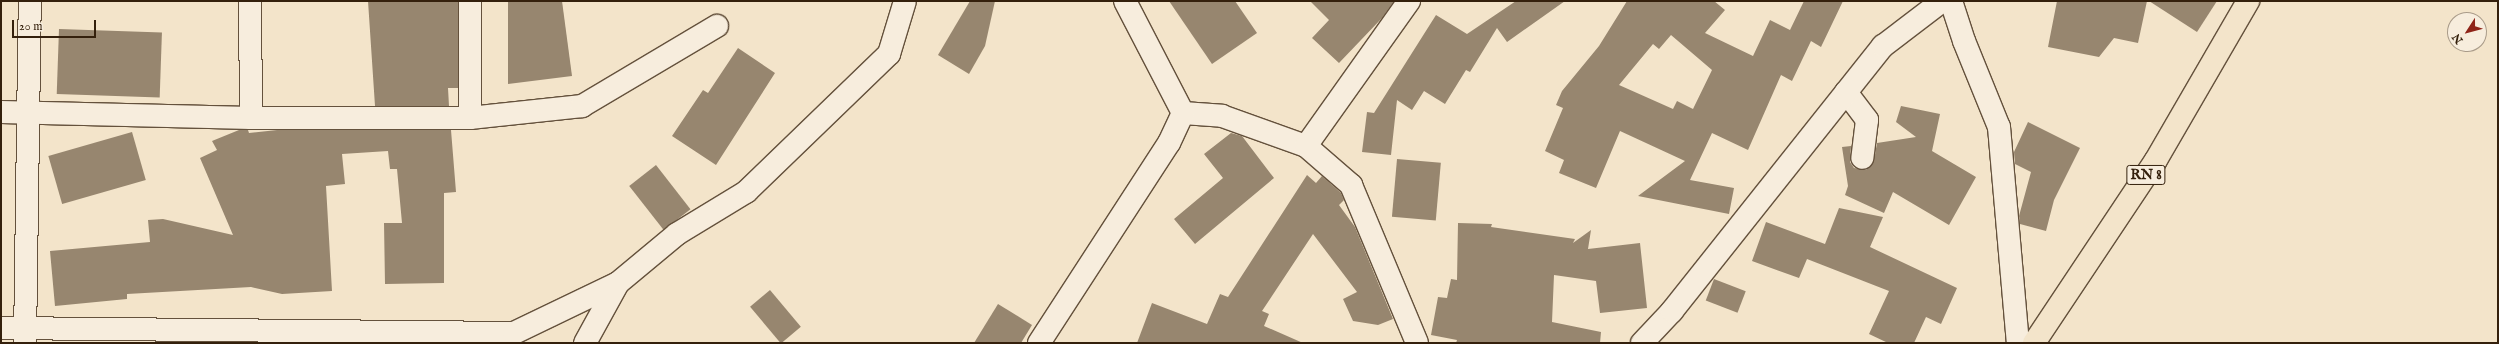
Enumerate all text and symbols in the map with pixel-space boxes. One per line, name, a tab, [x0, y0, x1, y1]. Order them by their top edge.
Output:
scale bar	[14, 12, 98, 38]
north arrow	[2447, 12, 2487, 52]
text: 20 m	[19, 19, 42, 34]
text: N	[2450, 30, 2467, 46]
road number: RN 8	[2126, 163, 2166, 187]

